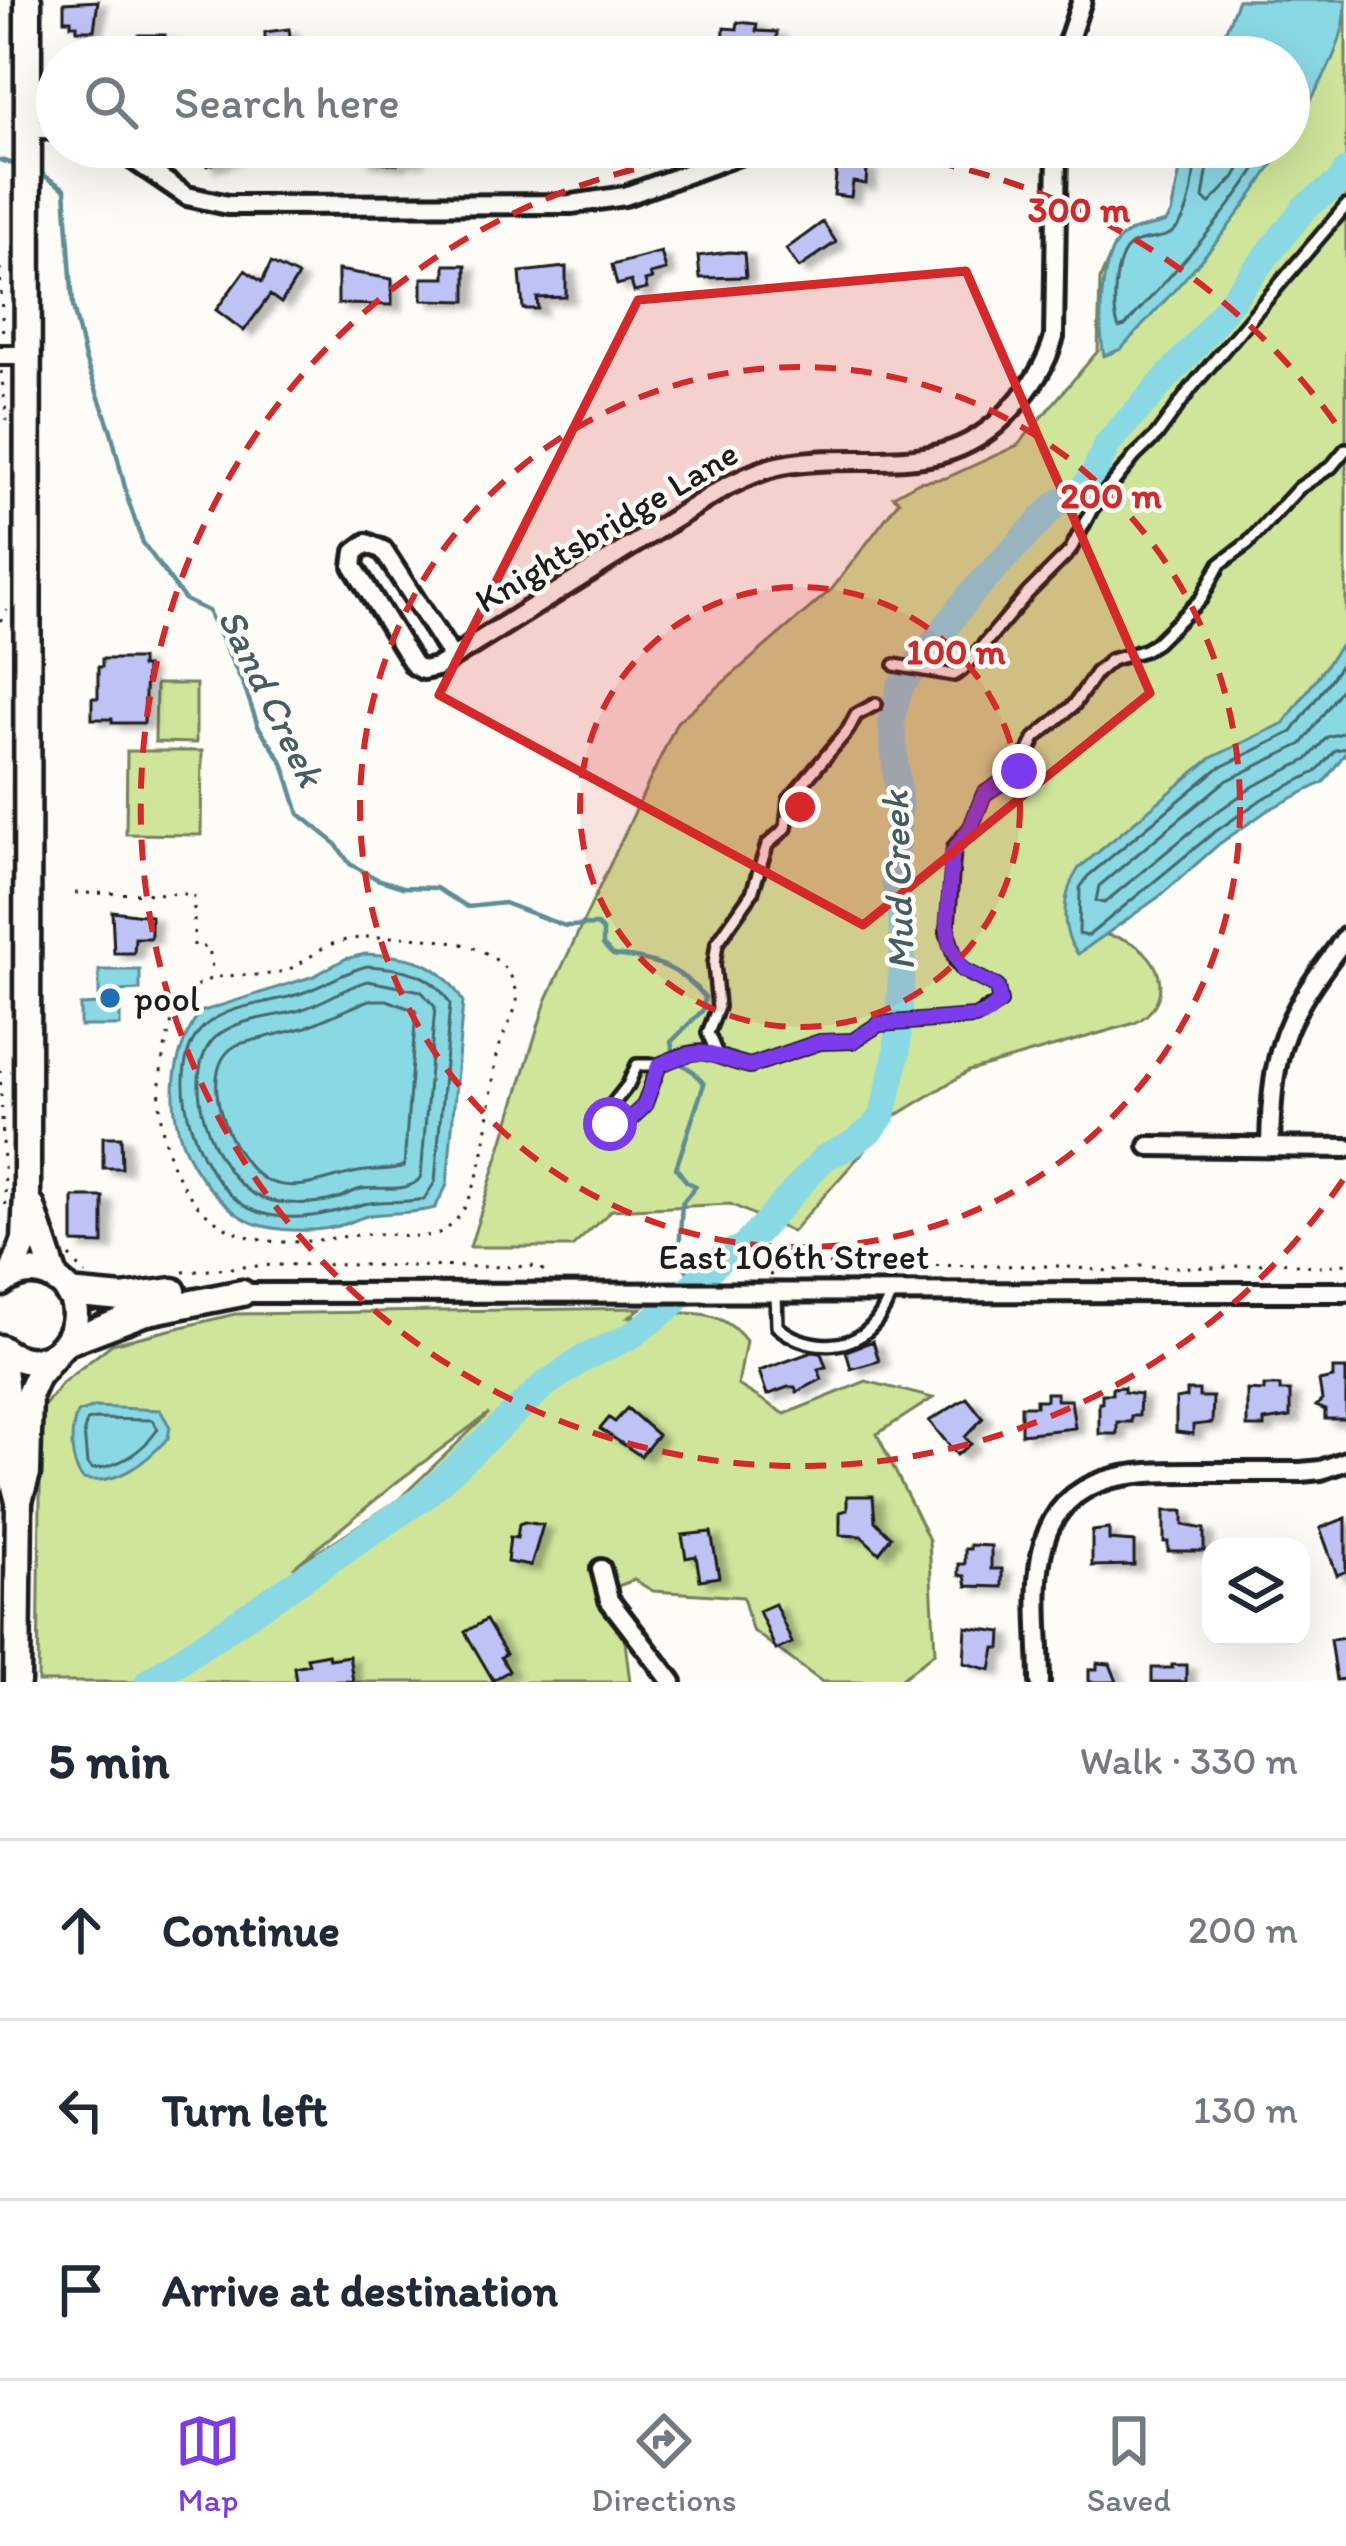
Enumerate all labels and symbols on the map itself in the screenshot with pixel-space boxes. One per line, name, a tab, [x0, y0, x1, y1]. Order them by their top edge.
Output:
text: 300 m	[1028, 188, 1131, 231]
street label: Knightsbridge Lane	[467, 431, 745, 622]
text: 200 m	[1060, 474, 1163, 517]
water label: Sand Creek	[208, 601, 336, 795]
text: 100 m	[906, 630, 1006, 673]
route end	[992, 744, 1046, 798]
centre of rings	[779, 786, 821, 828]
water label: Mud Creek	[871, 788, 924, 972]
place label: pool	[134, 977, 200, 1020]
marker: pool	[97, 985, 123, 1011]
route start	[583, 1097, 637, 1151]
street label: East 106th Street	[659, 1235, 929, 1278]

